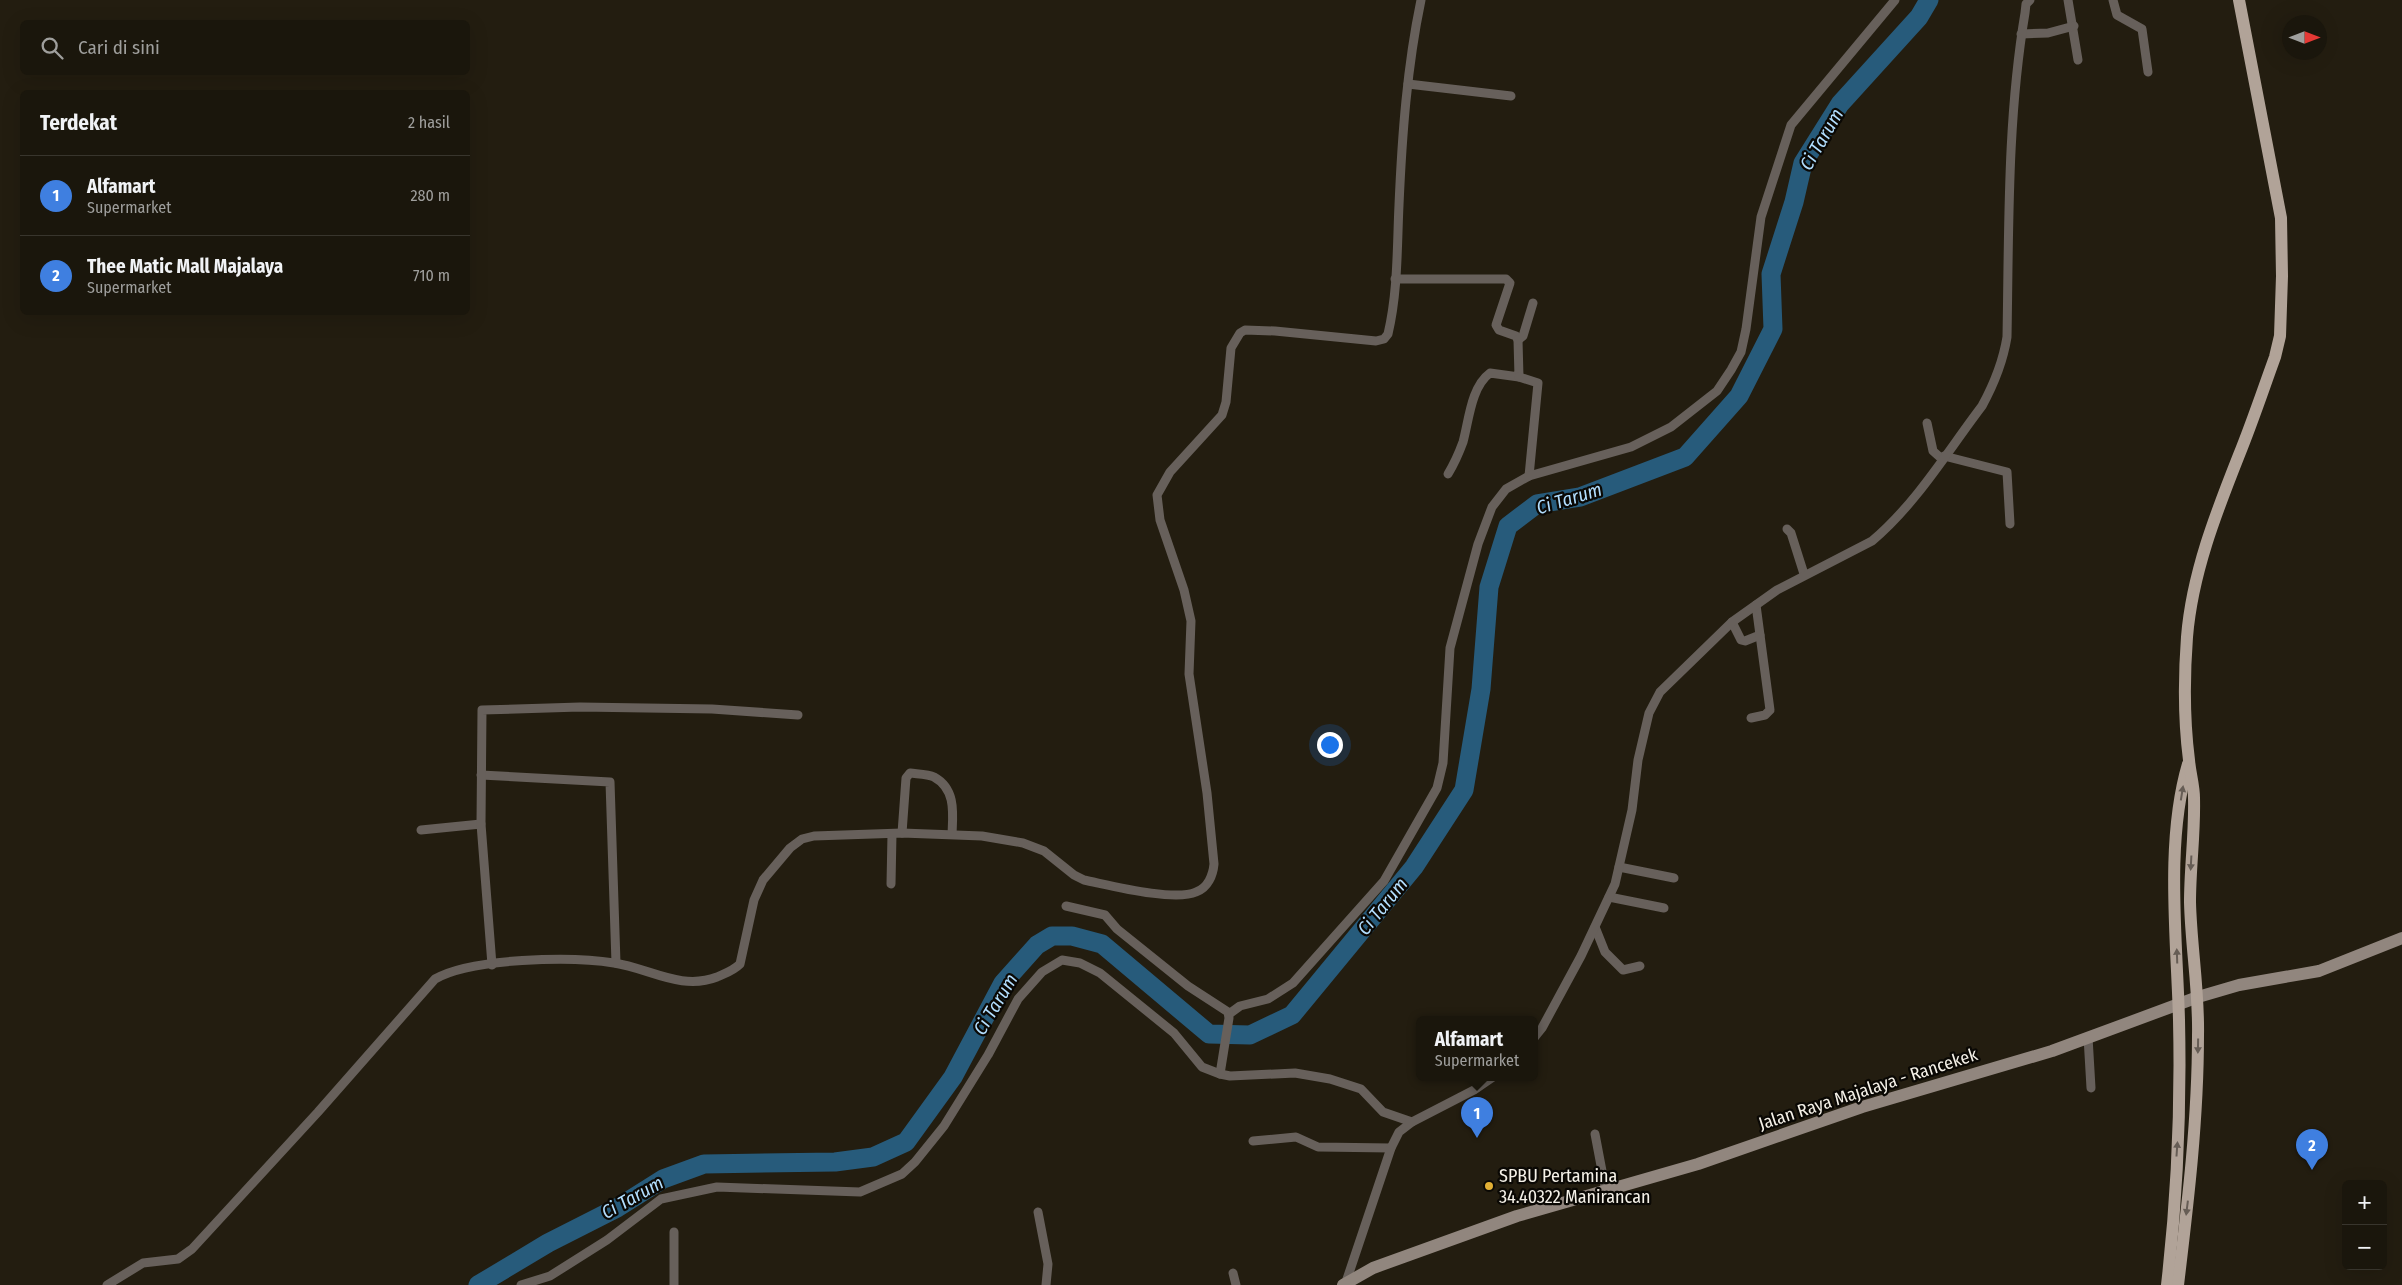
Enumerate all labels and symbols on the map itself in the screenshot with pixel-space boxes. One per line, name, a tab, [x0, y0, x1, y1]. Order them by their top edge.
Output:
north arrow	[2282, 15, 2327, 60]
water label: Ci Tarum	[1795, 104, 1848, 174]
water label: Ci Tarum	[1534, 478, 1605, 519]
your location	[1317, 732, 1343, 758]
one-way arrow	[2178, 785, 2186, 801]
one-way arrow	[2187, 855, 2195, 871]
water label: Ci Tarum	[1352, 873, 1413, 940]
one-way arrow	[2172, 947, 2180, 963]
water label: Ci Tarum	[968, 969, 1023, 1039]
one-way arrow	[2194, 1038, 2202, 1054]
street label: Jalan Raya Majalaya - Rancekek	[1756, 1043, 1981, 1135]
pin: 1	[1461, 1097, 1493, 1138]
pin: 2	[2296, 1129, 2328, 1170]
one-way arrow	[2174, 1141, 2182, 1157]
place label: SPBU Pertamina 34.40322 Manirancan	[1499, 1165, 1650, 1208]
water label: Ci Tarum	[597, 1171, 667, 1224]
marker: SPBU Pertamina 34.40322 Manirancan	[1483, 1180, 1495, 1192]
one-way arrow	[2183, 1200, 2191, 1216]

